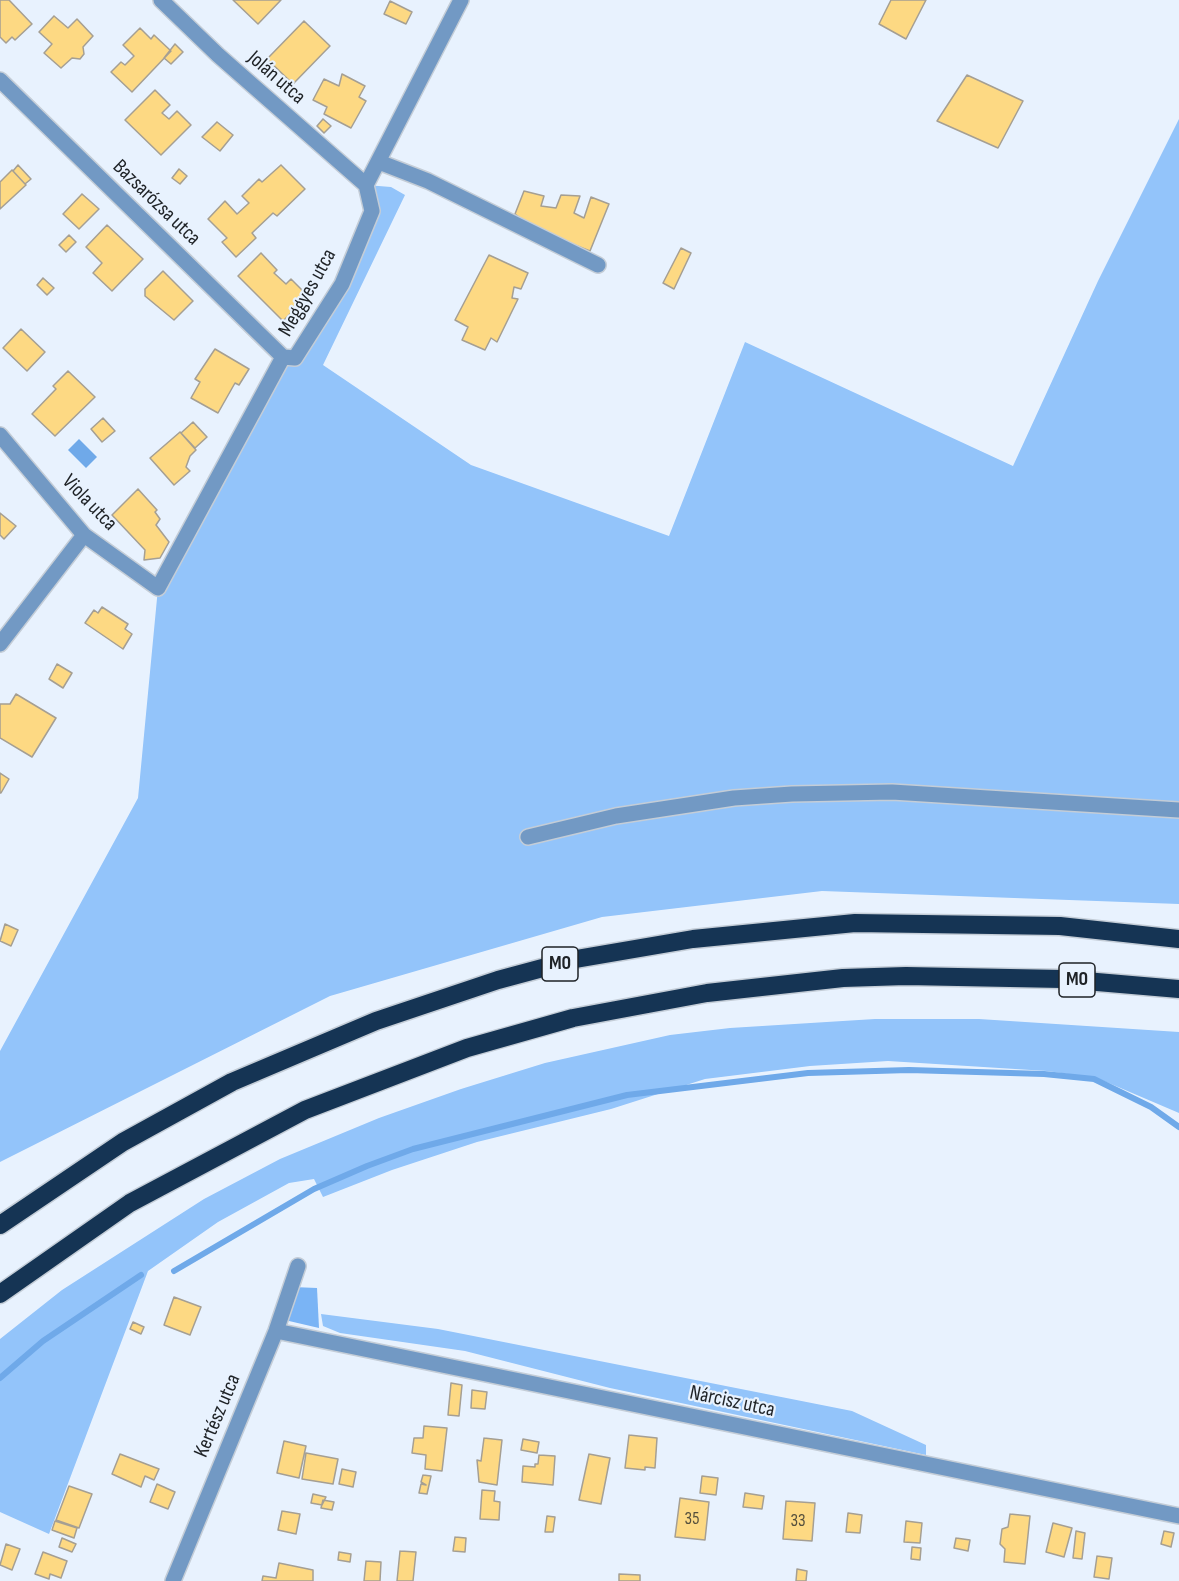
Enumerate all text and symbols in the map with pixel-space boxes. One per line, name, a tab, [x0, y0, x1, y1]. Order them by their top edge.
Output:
street label: Jolán utca	[242, 46, 310, 110]
street label: Bazsarózsa utca	[107, 155, 205, 251]
street label: Meggyes utca	[274, 245, 342, 341]
street label: Viola utca	[56, 470, 122, 536]
road number: M0	[542, 947, 578, 981]
road number: M0	[1059, 963, 1095, 997]
street label: Kertész utca	[189, 1371, 247, 1461]
street label: Nárcisz utca	[687, 1381, 777, 1423]
house number: 35	[685, 1508, 699, 1530]
house number: 33	[790, 1510, 806, 1532]

